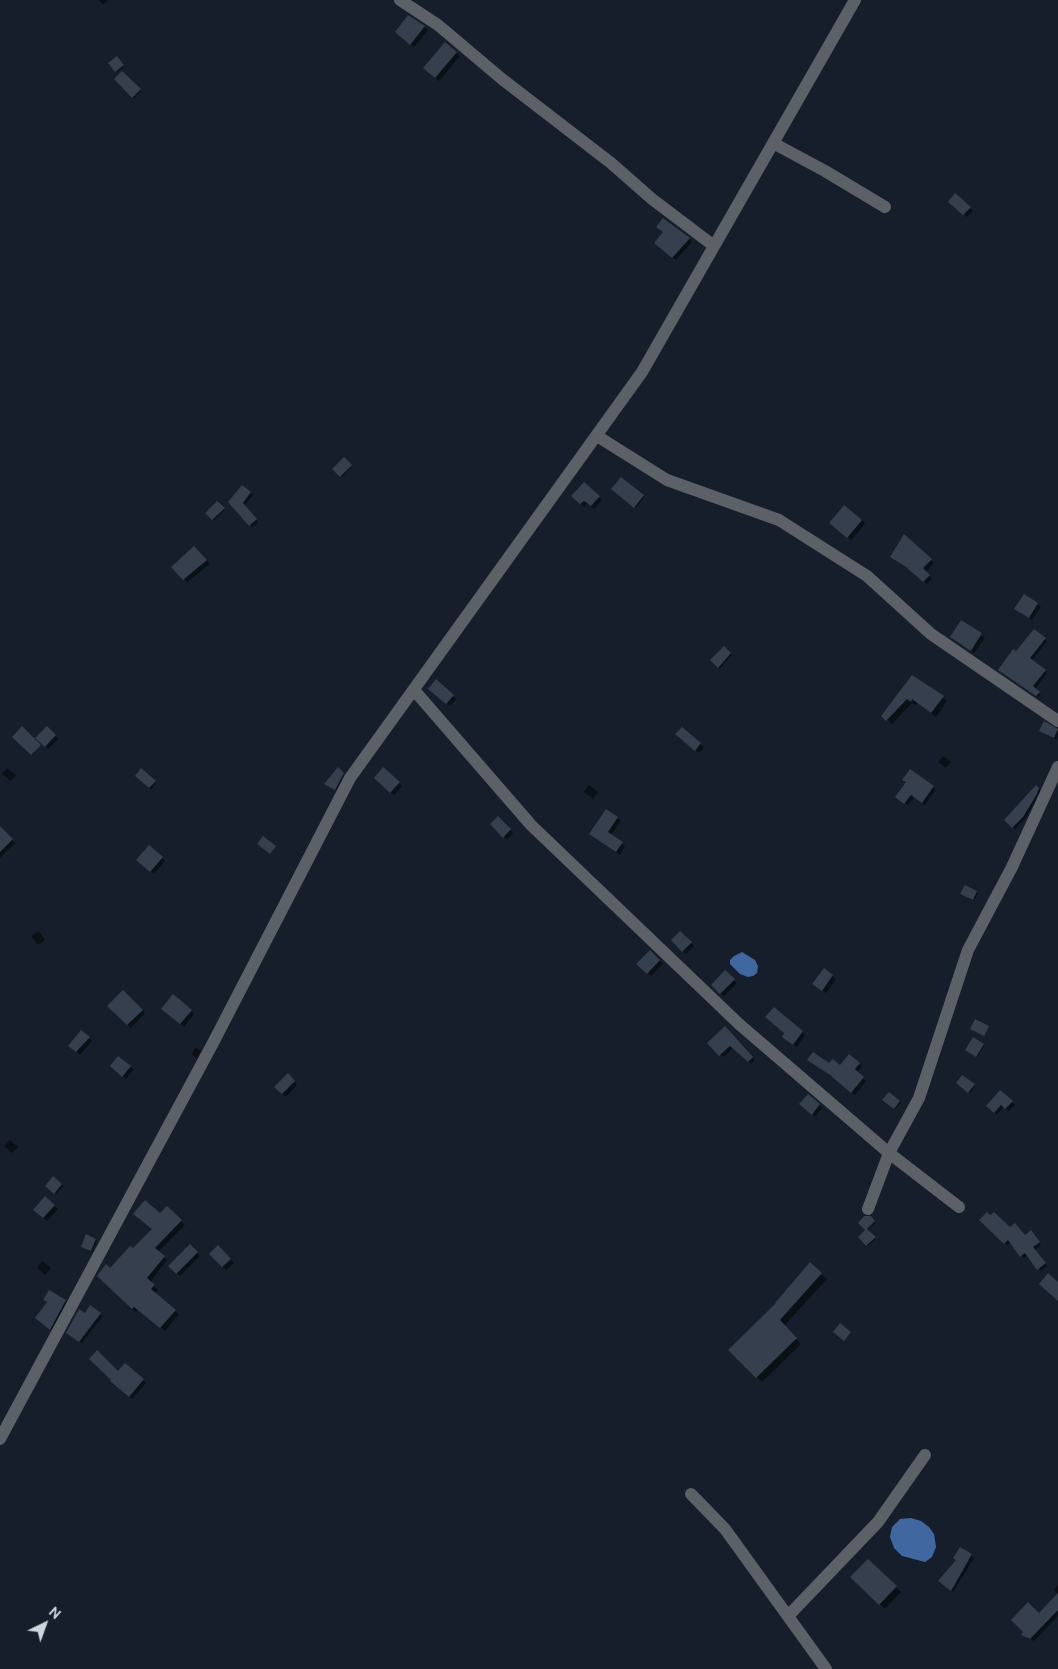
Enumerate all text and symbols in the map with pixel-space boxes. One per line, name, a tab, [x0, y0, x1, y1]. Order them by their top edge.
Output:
north arrow	[20, 1599, 70, 1649]
text: N	[46, 1603, 64, 1622]

